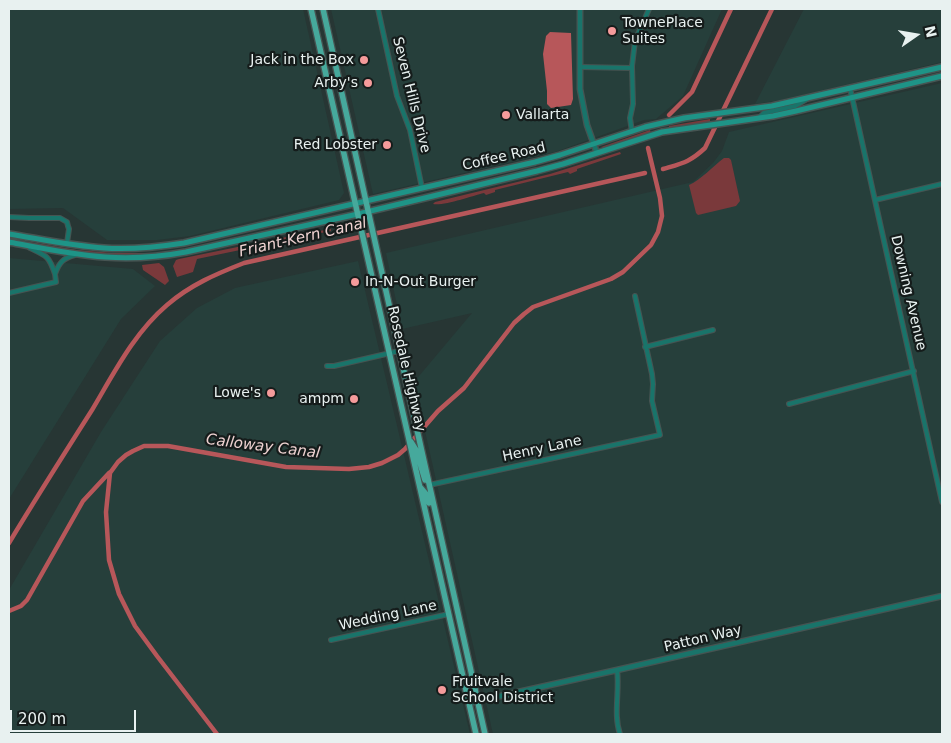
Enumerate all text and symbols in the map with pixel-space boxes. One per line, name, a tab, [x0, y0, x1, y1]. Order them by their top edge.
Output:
north arrow	[891, 10, 941, 60]
place label: TownePlace Suites	[622, 15, 703, 48]
text: N	[922, 24, 940, 39]
marker: TownePlace Suites	[606, 25, 618, 37]
street label: Seven Hills Drive	[388, 35, 434, 155]
place label: Jack in the Box	[250, 52, 354, 68]
marker: Jack in the Box	[358, 54, 370, 66]
place label: Arby's	[314, 75, 358, 91]
marker: Arby's	[362, 77, 374, 89]
place label: Vallarta	[516, 107, 569, 123]
marker: Vallarta	[500, 109, 512, 121]
place label: Red Lobster	[294, 137, 377, 153]
marker: Red Lobster	[381, 139, 393, 151]
street label: Coffee Road	[461, 139, 547, 175]
water label: Friant-Kern Canal	[237, 215, 369, 261]
street label: Downing Avenue	[887, 234, 929, 352]
place label: In-N-Out Burger	[365, 274, 476, 290]
marker: In-N-Out Burger	[349, 276, 361, 288]
street label: Rosedale Highway	[383, 305, 429, 433]
place label: Lowe's	[214, 385, 261, 401]
marker: Lowe's	[265, 387, 277, 399]
place label: ampm	[299, 391, 344, 407]
marker: ampm	[348, 393, 360, 405]
water label: Calloway Canal	[205, 431, 321, 463]
street label: Henry Lane	[501, 432, 583, 466]
street label: Wedding Lane	[338, 597, 438, 635]
street label: Patton Way	[663, 622, 743, 656]
place label: Fruitvale School District	[452, 674, 553, 706]
marker: Fruitvale School District	[436, 684, 448, 696]
scale bar	[12, 700, 139, 732]
text: 200 m	[18, 710, 66, 728]

